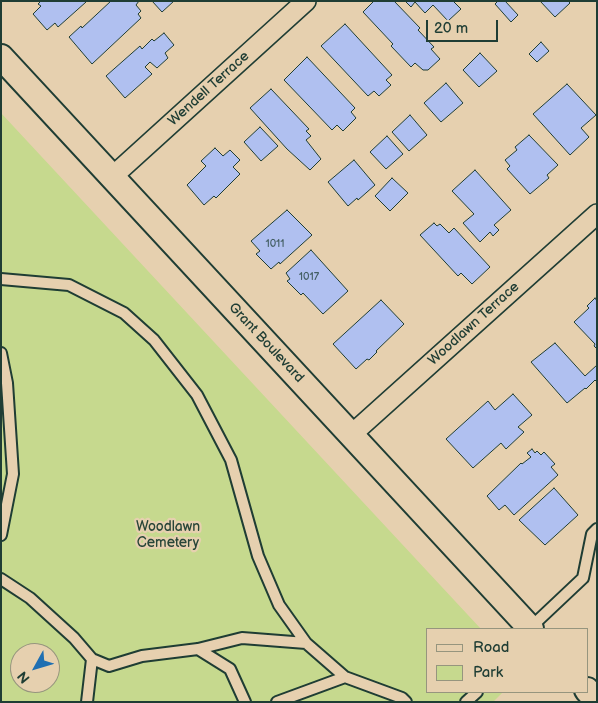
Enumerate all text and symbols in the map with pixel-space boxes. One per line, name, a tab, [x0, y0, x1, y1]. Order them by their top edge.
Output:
scale bar	[428, 10, 500, 42]
text: 20 m	[434, 19, 468, 38]
street label: Wendell Terrace	[165, 48, 253, 130]
house number: 1011	[265, 237, 285, 251]
house number: 1017	[299, 270, 319, 284]
street label: Woodlawn Terrace	[425, 279, 523, 369]
street label: Grant Boulevard	[225, 300, 307, 386]
park label: Woodlawn Cemetery	[136, 519, 200, 552]
legend	[426, 628, 588, 693]
text: Road	[473, 638, 509, 657]
north arrow	[10, 643, 60, 693]
text: Park	[473, 663, 503, 682]
text: N	[14, 668, 34, 687]

